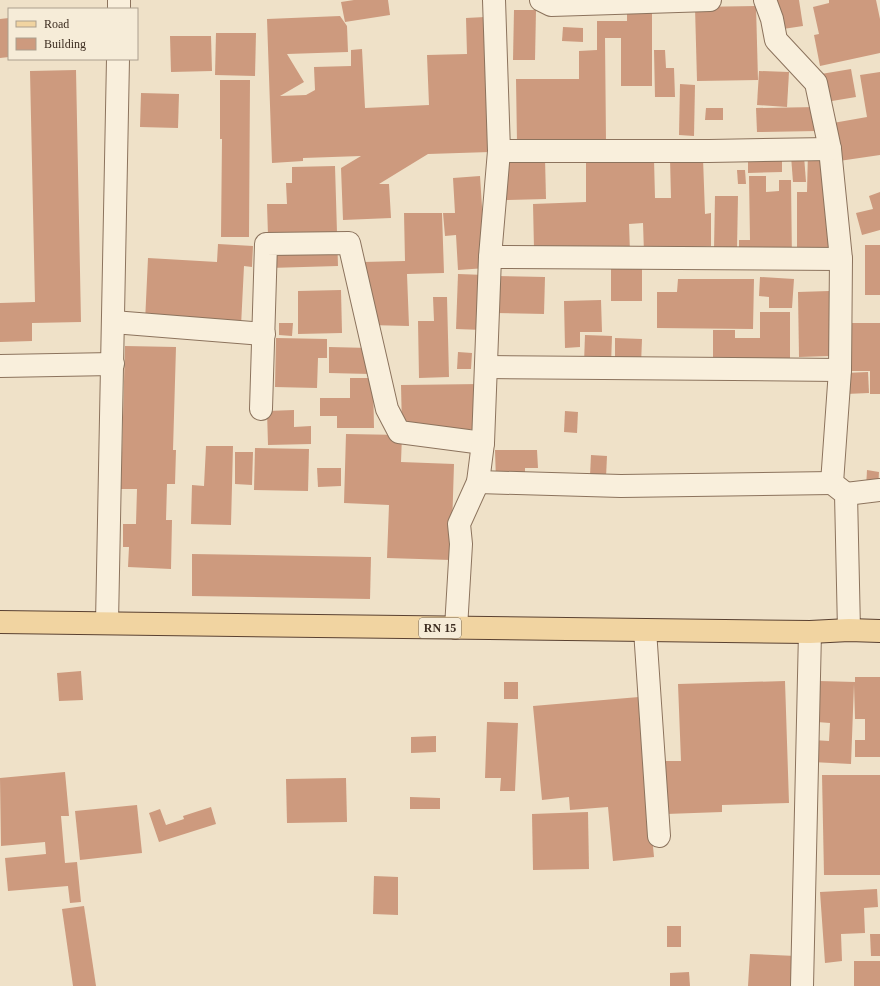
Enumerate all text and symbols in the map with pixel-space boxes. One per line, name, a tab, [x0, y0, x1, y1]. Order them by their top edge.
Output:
legend	[8, 8, 138, 60]
text: Road	[44, 17, 69, 31]
text: Building	[44, 37, 86, 51]
road number: RN 15	[419, 618, 461, 638]

